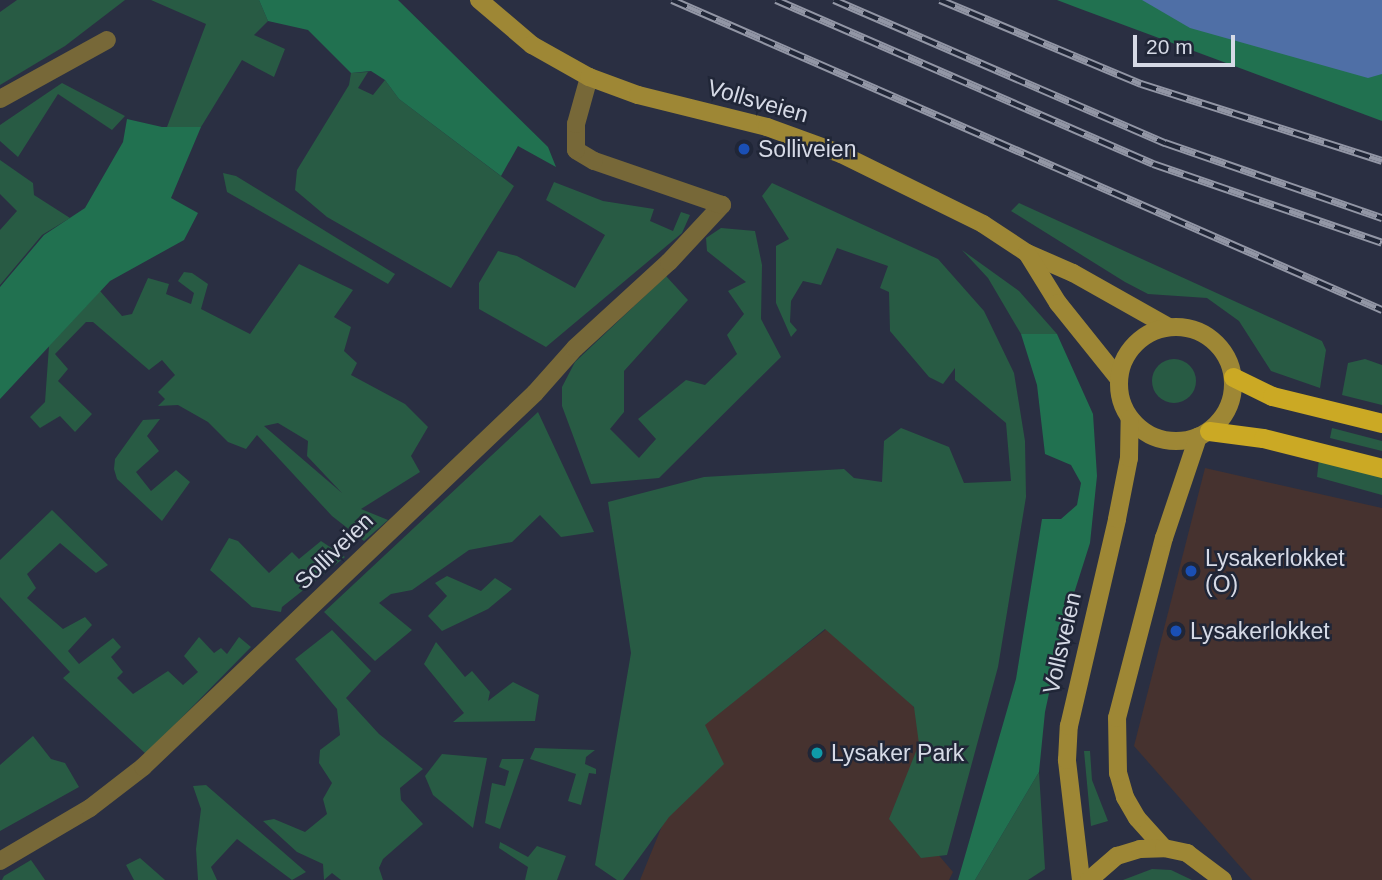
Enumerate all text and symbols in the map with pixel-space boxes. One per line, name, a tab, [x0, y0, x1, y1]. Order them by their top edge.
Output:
scale bar	[1137, 21, 1238, 65]
text: 20 m	[1146, 35, 1193, 58]
street label: Vollsveien	[704, 73, 812, 129]
place label: Solliveien	[758, 135, 856, 163]
marker: Solliveien	[736, 141, 752, 157]
street label: Solliveien	[289, 507, 379, 595]
place label: Lysakerlokket (O)	[1205, 544, 1345, 598]
marker: Lysakerlokket (O)	[1183, 563, 1199, 579]
street label: Vollsveien	[1037, 589, 1087, 697]
place label: Lysakerlokket	[1190, 617, 1330, 645]
marker: Lysakerlokket	[1168, 623, 1184, 639]
place label: Lysaker Park	[831, 739, 964, 767]
marker: Lysaker Park	[809, 745, 825, 761]

